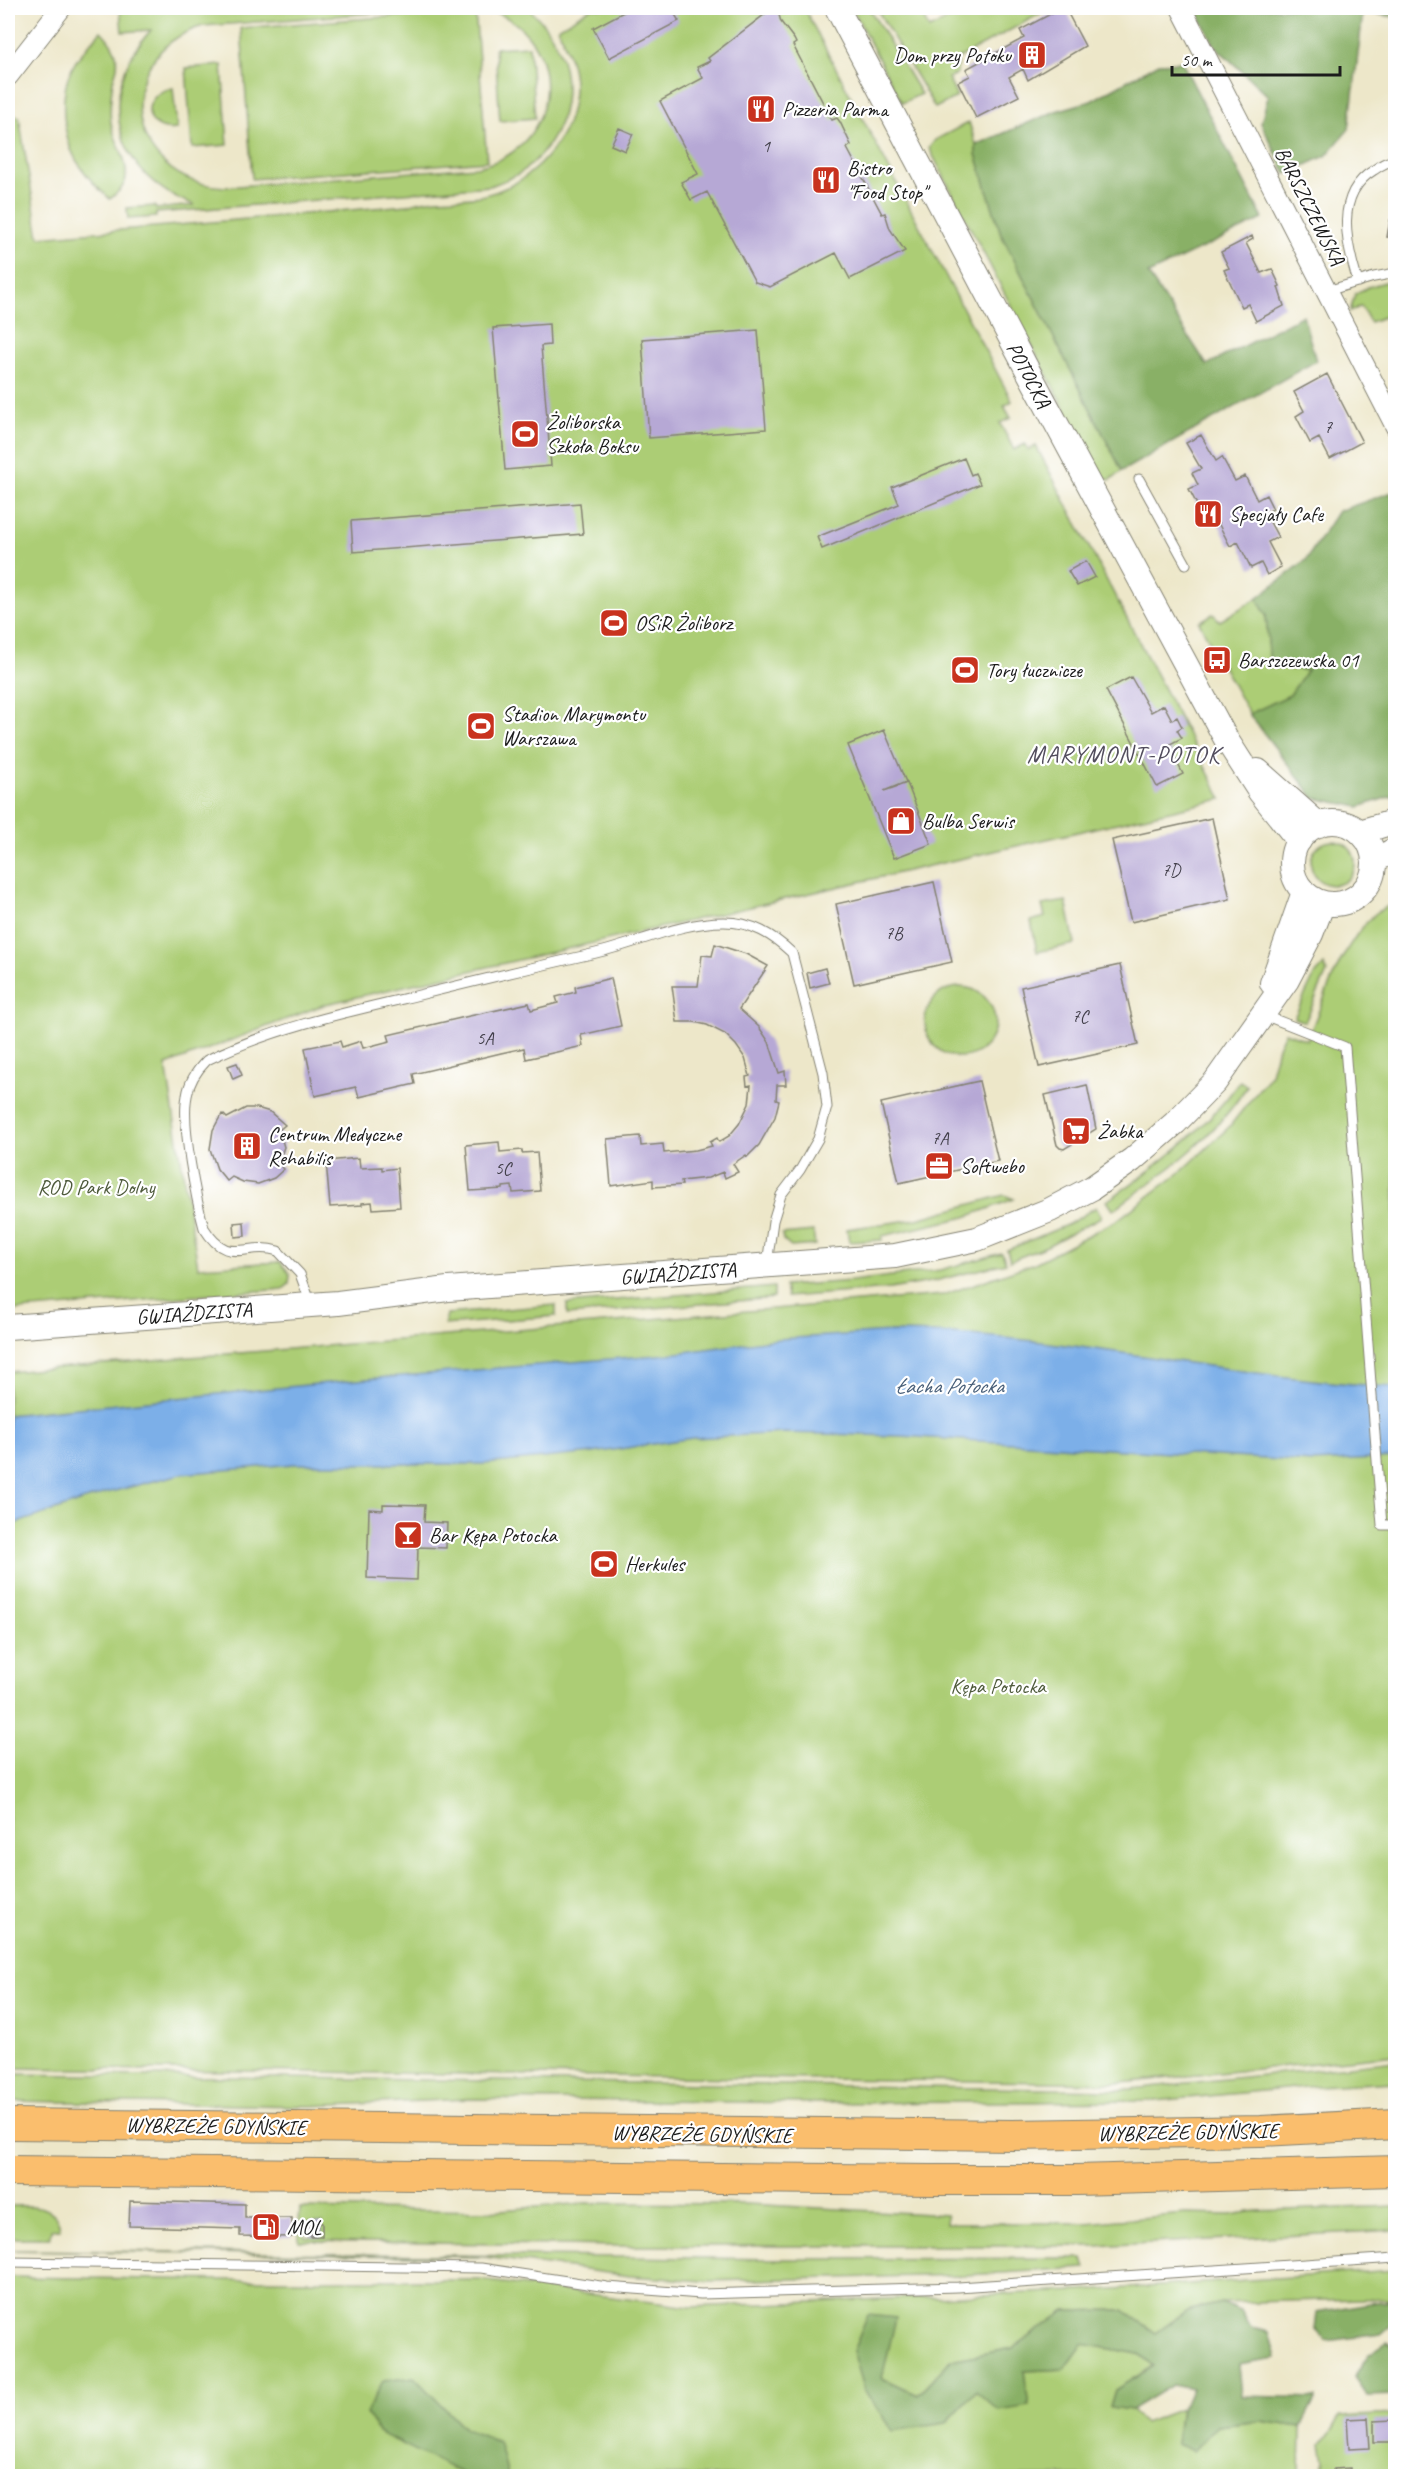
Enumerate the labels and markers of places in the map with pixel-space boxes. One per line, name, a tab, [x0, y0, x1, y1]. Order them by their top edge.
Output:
building icon: Dom przy Potoku	[1016, 39, 1048, 71]
place label: Dom przy Potoku	[894, 42, 1012, 68]
restaurant icon: Pizzeria Parma	[745, 93, 777, 125]
place label: Pizzeria Parma	[782, 96, 890, 122]
place label: Bistro "Food Stop"	[847, 155, 931, 205]
restaurant icon: Bistro "Food Stop"	[810, 164, 842, 196]
place label: Żoliborska Szkoła Boksu	[546, 409, 639, 459]
sports icon: Żoliborska Szkoła Boksu	[509, 418, 541, 450]
restaurant icon: Specjały Cafe	[1192, 498, 1224, 530]
place label: Specjały Cafe	[1229, 501, 1324, 527]
sports icon: OSiR Żoliborz	[598, 607, 630, 639]
place label: OSiR Żoliborz	[635, 610, 734, 636]
bus stop icon: Barszczewska 01	[1201, 644, 1233, 676]
place label: Barszczewska 01	[1238, 647, 1360, 673]
sports icon: Tory łucznicze	[949, 654, 981, 686]
place label: Tory łucznicze	[986, 657, 1083, 683]
place label: Stadion Marymontu Warszawa	[502, 701, 646, 751]
sports icon: Stadion Marymontu Warszawa	[465, 710, 497, 742]
shop icon: Bulba Serwis	[885, 805, 917, 837]
place label: Bulba Serwis	[922, 808, 1016, 834]
supermarket icon: Żabka	[1060, 1115, 1092, 1147]
place label: Żabka	[1097, 1118, 1144, 1144]
place label: Centrum Medyczne Rehabilis	[268, 1121, 403, 1171]
building icon: Centrum Medyczne Rehabilis	[231, 1130, 263, 1162]
office icon: Softwebo	[923, 1150, 955, 1182]
place label: Softwebo	[960, 1153, 1025, 1179]
bar icon: Bar Kępa Potocka	[392, 1519, 424, 1551]
place label: Bar Kępa Potocka	[429, 1522, 559, 1548]
sports icon: Herkules	[588, 1548, 620, 1580]
place label: Herkules	[625, 1551, 686, 1577]
fuel station icon: MOL	[250, 2211, 282, 2243]
place label: MOL	[287, 2214, 322, 2240]

